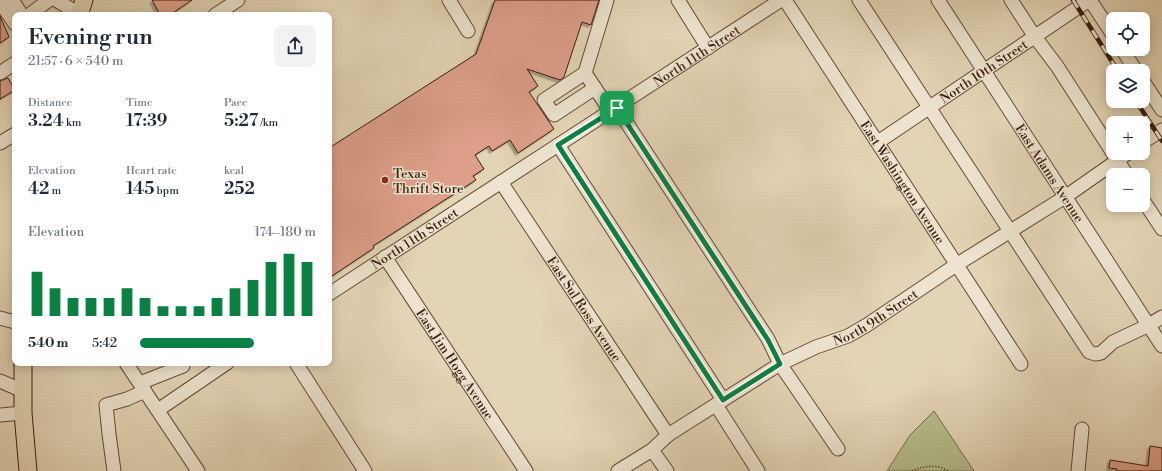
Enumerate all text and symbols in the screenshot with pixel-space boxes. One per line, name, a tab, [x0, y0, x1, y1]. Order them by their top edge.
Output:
map controls	[1106, 12, 1150, 212]
button: locate	[1106, 12, 1150, 56]
street label: North 11th Street	[651, 22, 744, 90]
text: Evening run	[28, 24, 153, 51]
button: share	[274, 25, 316, 67]
street label: North 10th Street	[937, 36, 1031, 107]
text: 21:57 · 6 × 540 m	[28, 53, 123, 69]
button: layers	[1106, 64, 1150, 108]
pin	[600, 91, 634, 125]
text: Distance	[28, 96, 72, 110]
text: Time	[126, 96, 153, 110]
text: Pace	[224, 96, 248, 110]
icon: arrive	[606, 97, 628, 119]
text: 3.24	[28, 110, 64, 132]
text: 17:39	[126, 110, 167, 132]
text: 5:27	[224, 110, 258, 132]
text: km	[64, 116, 81, 130]
text: /km	[258, 116, 278, 130]
button: +	[1106, 116, 1150, 160]
street label: East Washington Avenue	[856, 118, 948, 248]
street label: East Adams Avenue	[1011, 121, 1087, 226]
text: Elevation	[28, 164, 76, 178]
text: Heart rate	[126, 164, 177, 178]
text: kcal	[224, 164, 244, 178]
place label: Texas Thrift Store	[393, 166, 464, 197]
button: −	[1106, 168, 1150, 212]
marker: Texas Thrift Store	[380, 175, 390, 185]
text: 42	[28, 178, 49, 200]
text: 145	[126, 178, 154, 200]
text: 252	[224, 178, 255, 200]
text: m	[49, 184, 61, 198]
text: bpm	[154, 184, 179, 198]
street label: North 11th Street	[369, 205, 462, 273]
text: Elevation	[28, 224, 84, 240]
text: 174–180 m	[255, 224, 316, 240]
street label: East Sul Ross Avenue	[543, 254, 625, 366]
street label: North 9th Street	[831, 286, 921, 350]
street label: East Jim Hogg Avenue	[412, 306, 497, 423]
text: 540 m	[28, 335, 68, 351]
text: 5:42	[92, 335, 117, 351]

